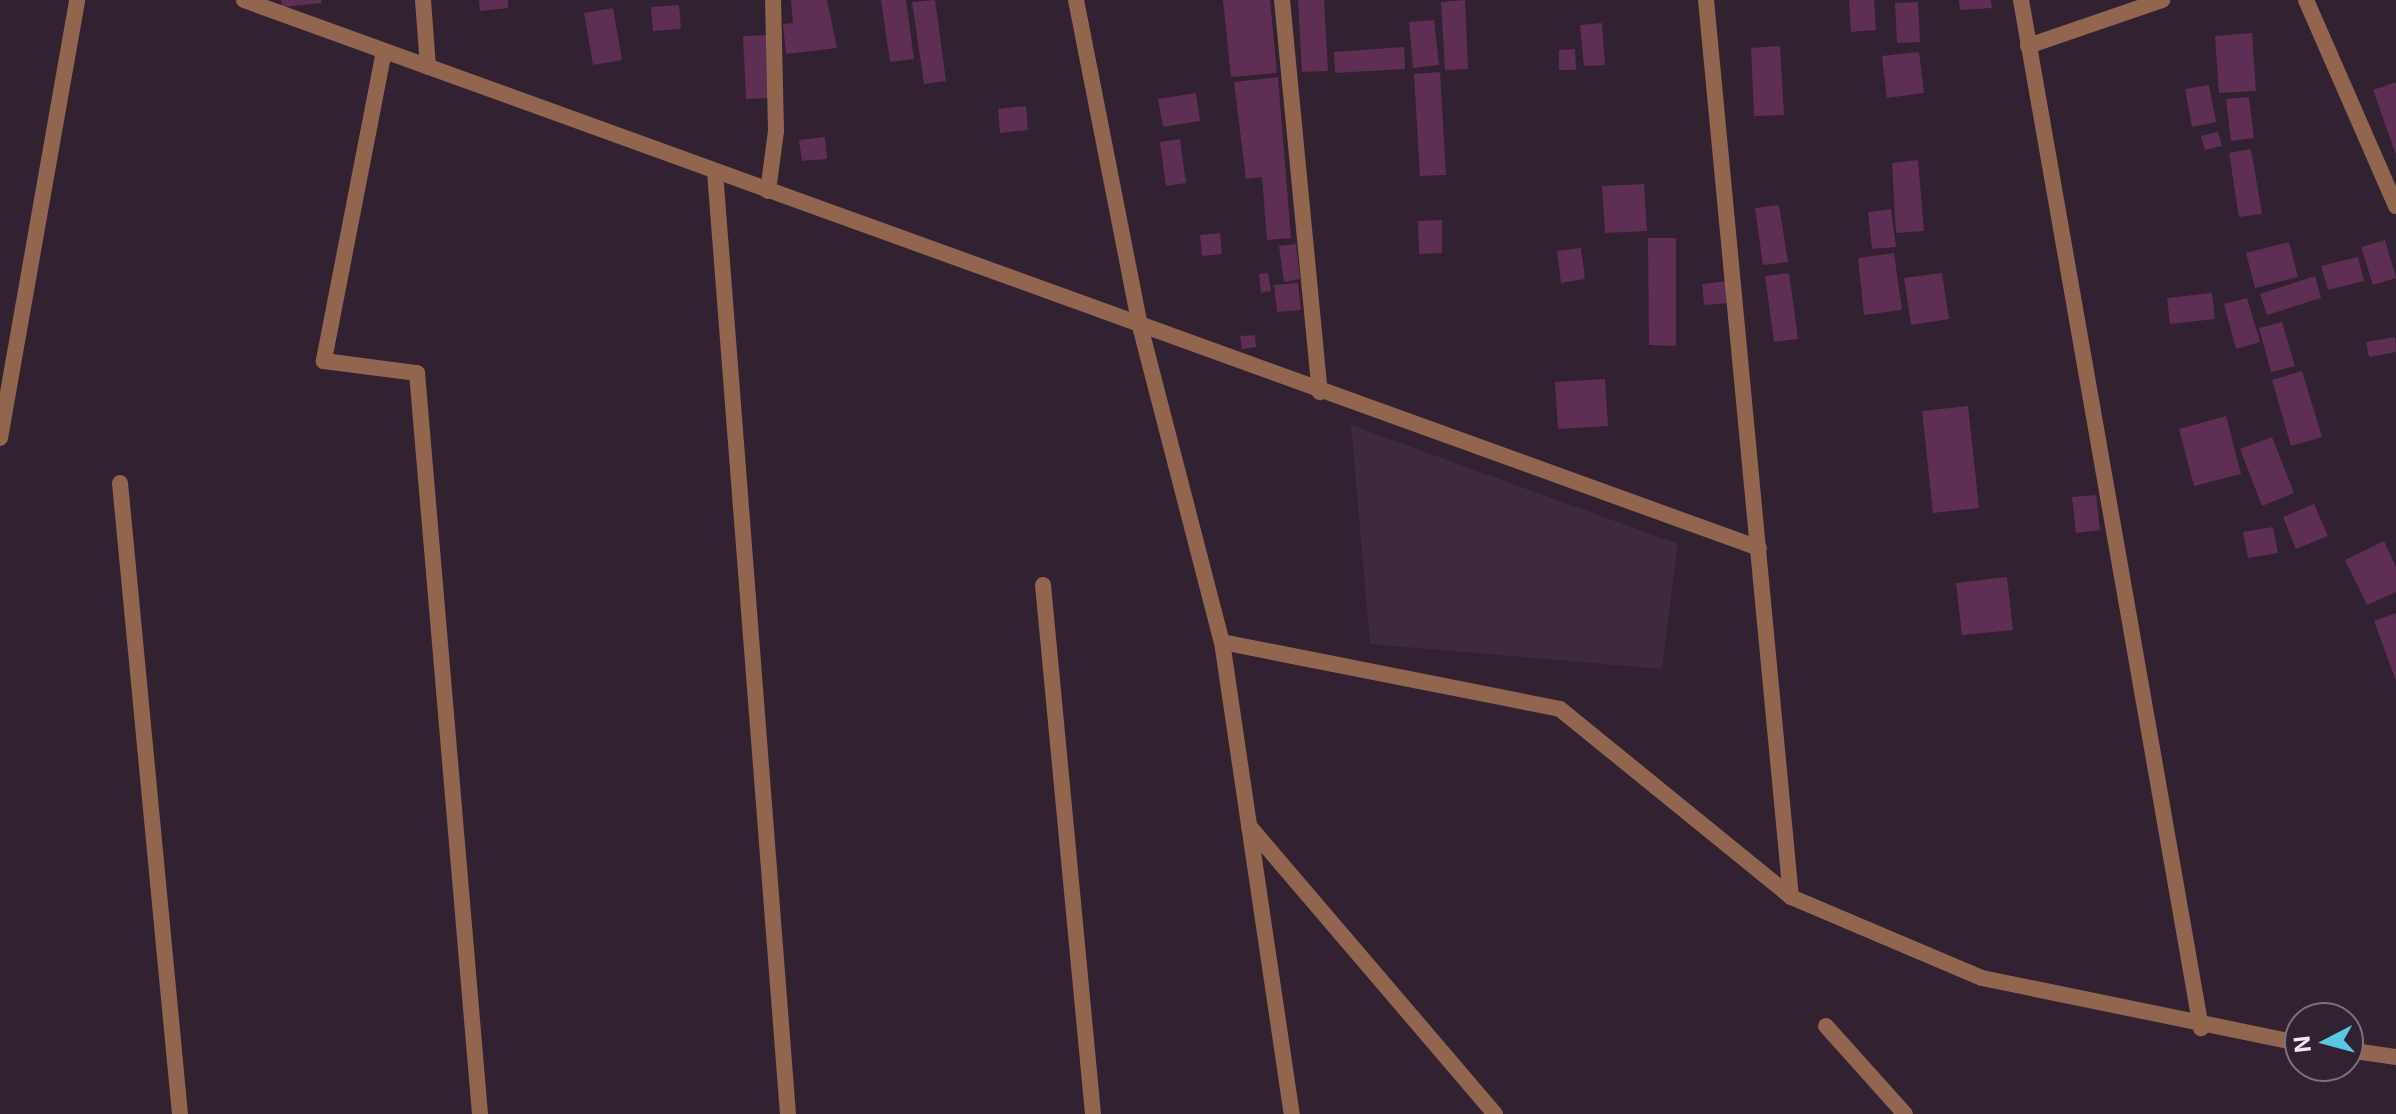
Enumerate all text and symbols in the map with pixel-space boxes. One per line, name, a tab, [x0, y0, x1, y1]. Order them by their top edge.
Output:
north arrow	[2284, 1002, 2364, 1082]
text: N	[2288, 1035, 2316, 1054]

